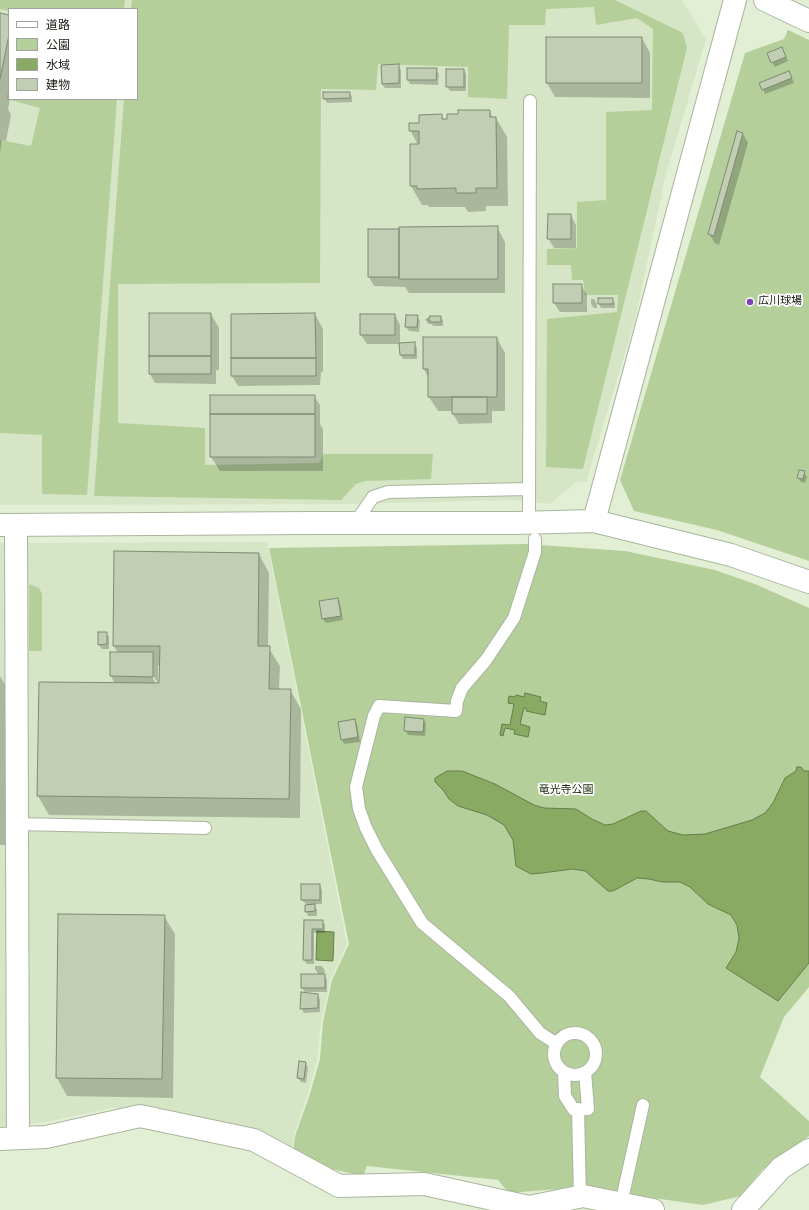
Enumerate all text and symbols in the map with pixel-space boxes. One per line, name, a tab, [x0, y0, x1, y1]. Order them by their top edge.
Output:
legend	[8, 8, 138, 100]
text: 道路	[46, 18, 70, 34]
text: 公園	[46, 38, 70, 54]
text: 水域	[46, 58, 70, 74]
text: 建物	[46, 78, 70, 94]
place label: 広川球場	[758, 295, 802, 309]
marker: 広川球場	[745, 297, 755, 307]
park label: 竜光寺公園	[539, 784, 593, 798]

